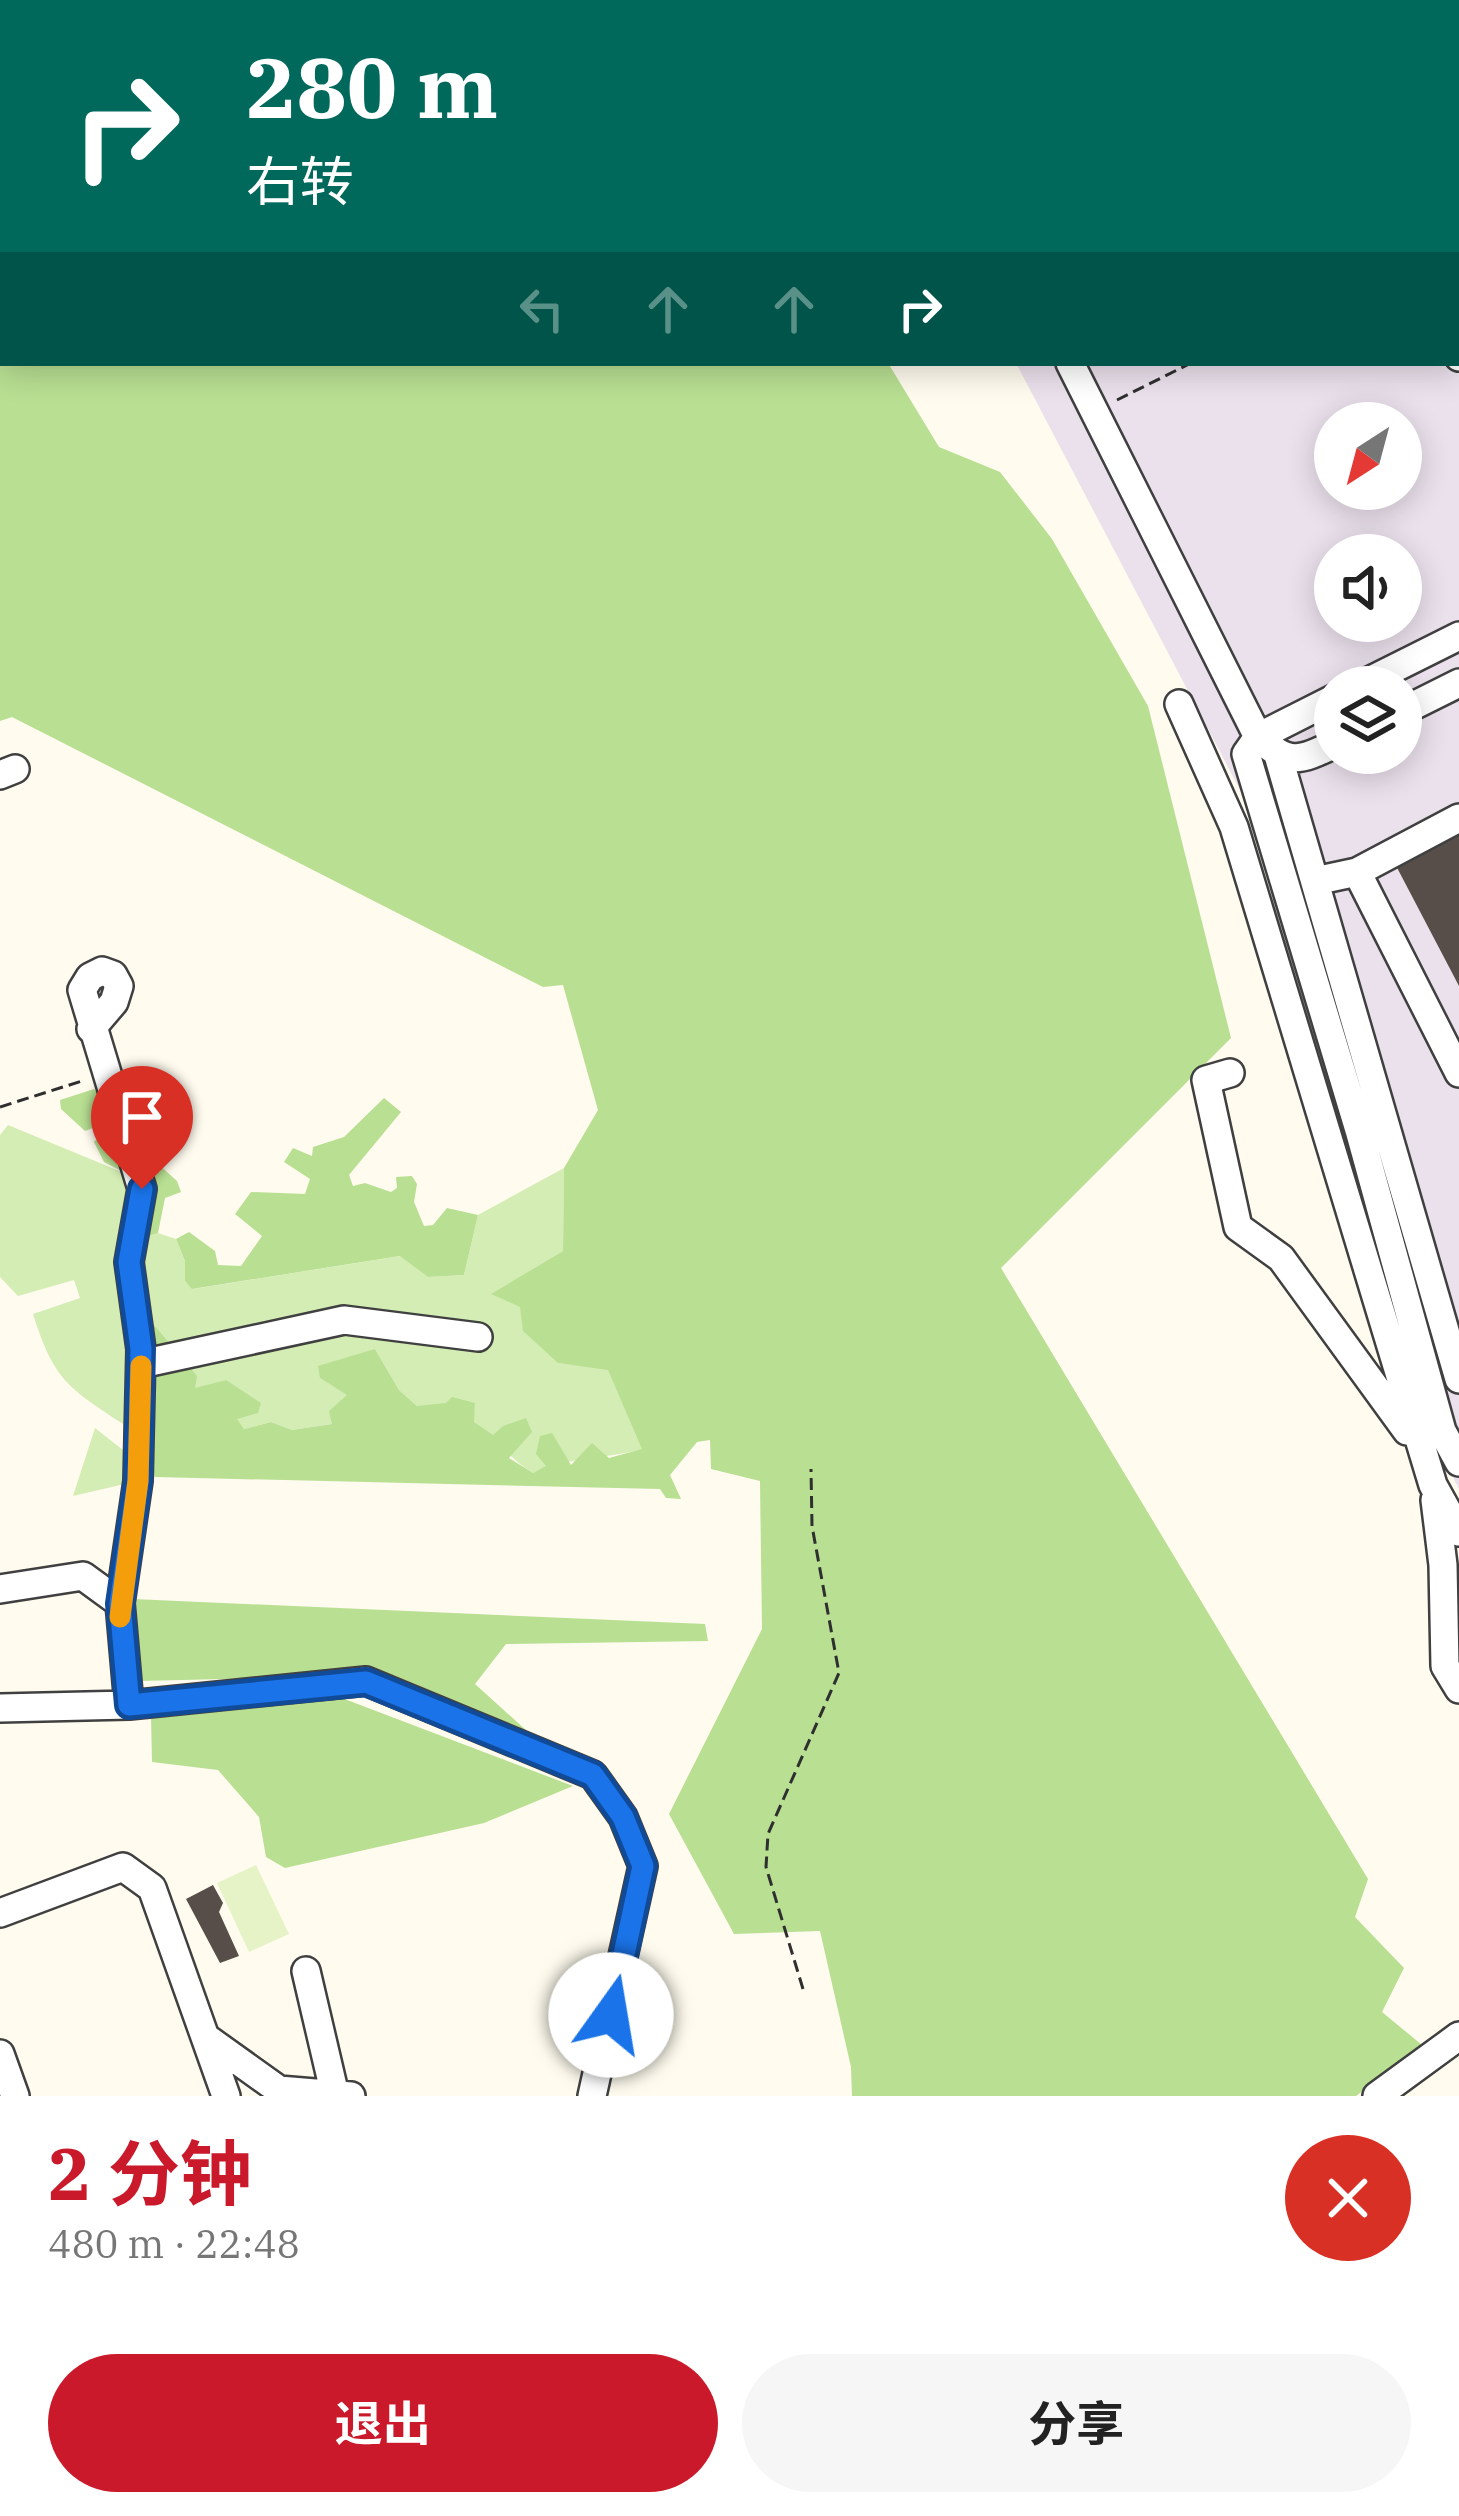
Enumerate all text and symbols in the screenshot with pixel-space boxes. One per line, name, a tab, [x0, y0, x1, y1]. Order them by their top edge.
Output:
text: 280 m	[246, 32, 498, 141]
icon: right	[48, 48, 204, 204]
text: 右转	[246, 146, 354, 216]
icon: left	[509, 276, 575, 342]
icon: ahead	[635, 276, 701, 342]
icon: ahead	[761, 276, 827, 342]
icon: right	[887, 276, 953, 342]
north arrow	[1314, 402, 1422, 510]
map controls	[1314, 402, 1422, 774]
button: sound	[1314, 534, 1422, 642]
button: layers	[1314, 666, 1422, 774]
pin	[91, 1066, 193, 1189]
icon: arrive	[109, 1084, 175, 1150]
position arrow	[548, 1952, 674, 2078]
text: 2 分钟	[48, 2126, 252, 2220]
button: close	[1285, 2135, 1411, 2261]
text: 480 m · 22:48	[48, 2218, 300, 2269]
button: 退出	[48, 2354, 718, 2492]
button: 分享	[742, 2354, 1411, 2492]

